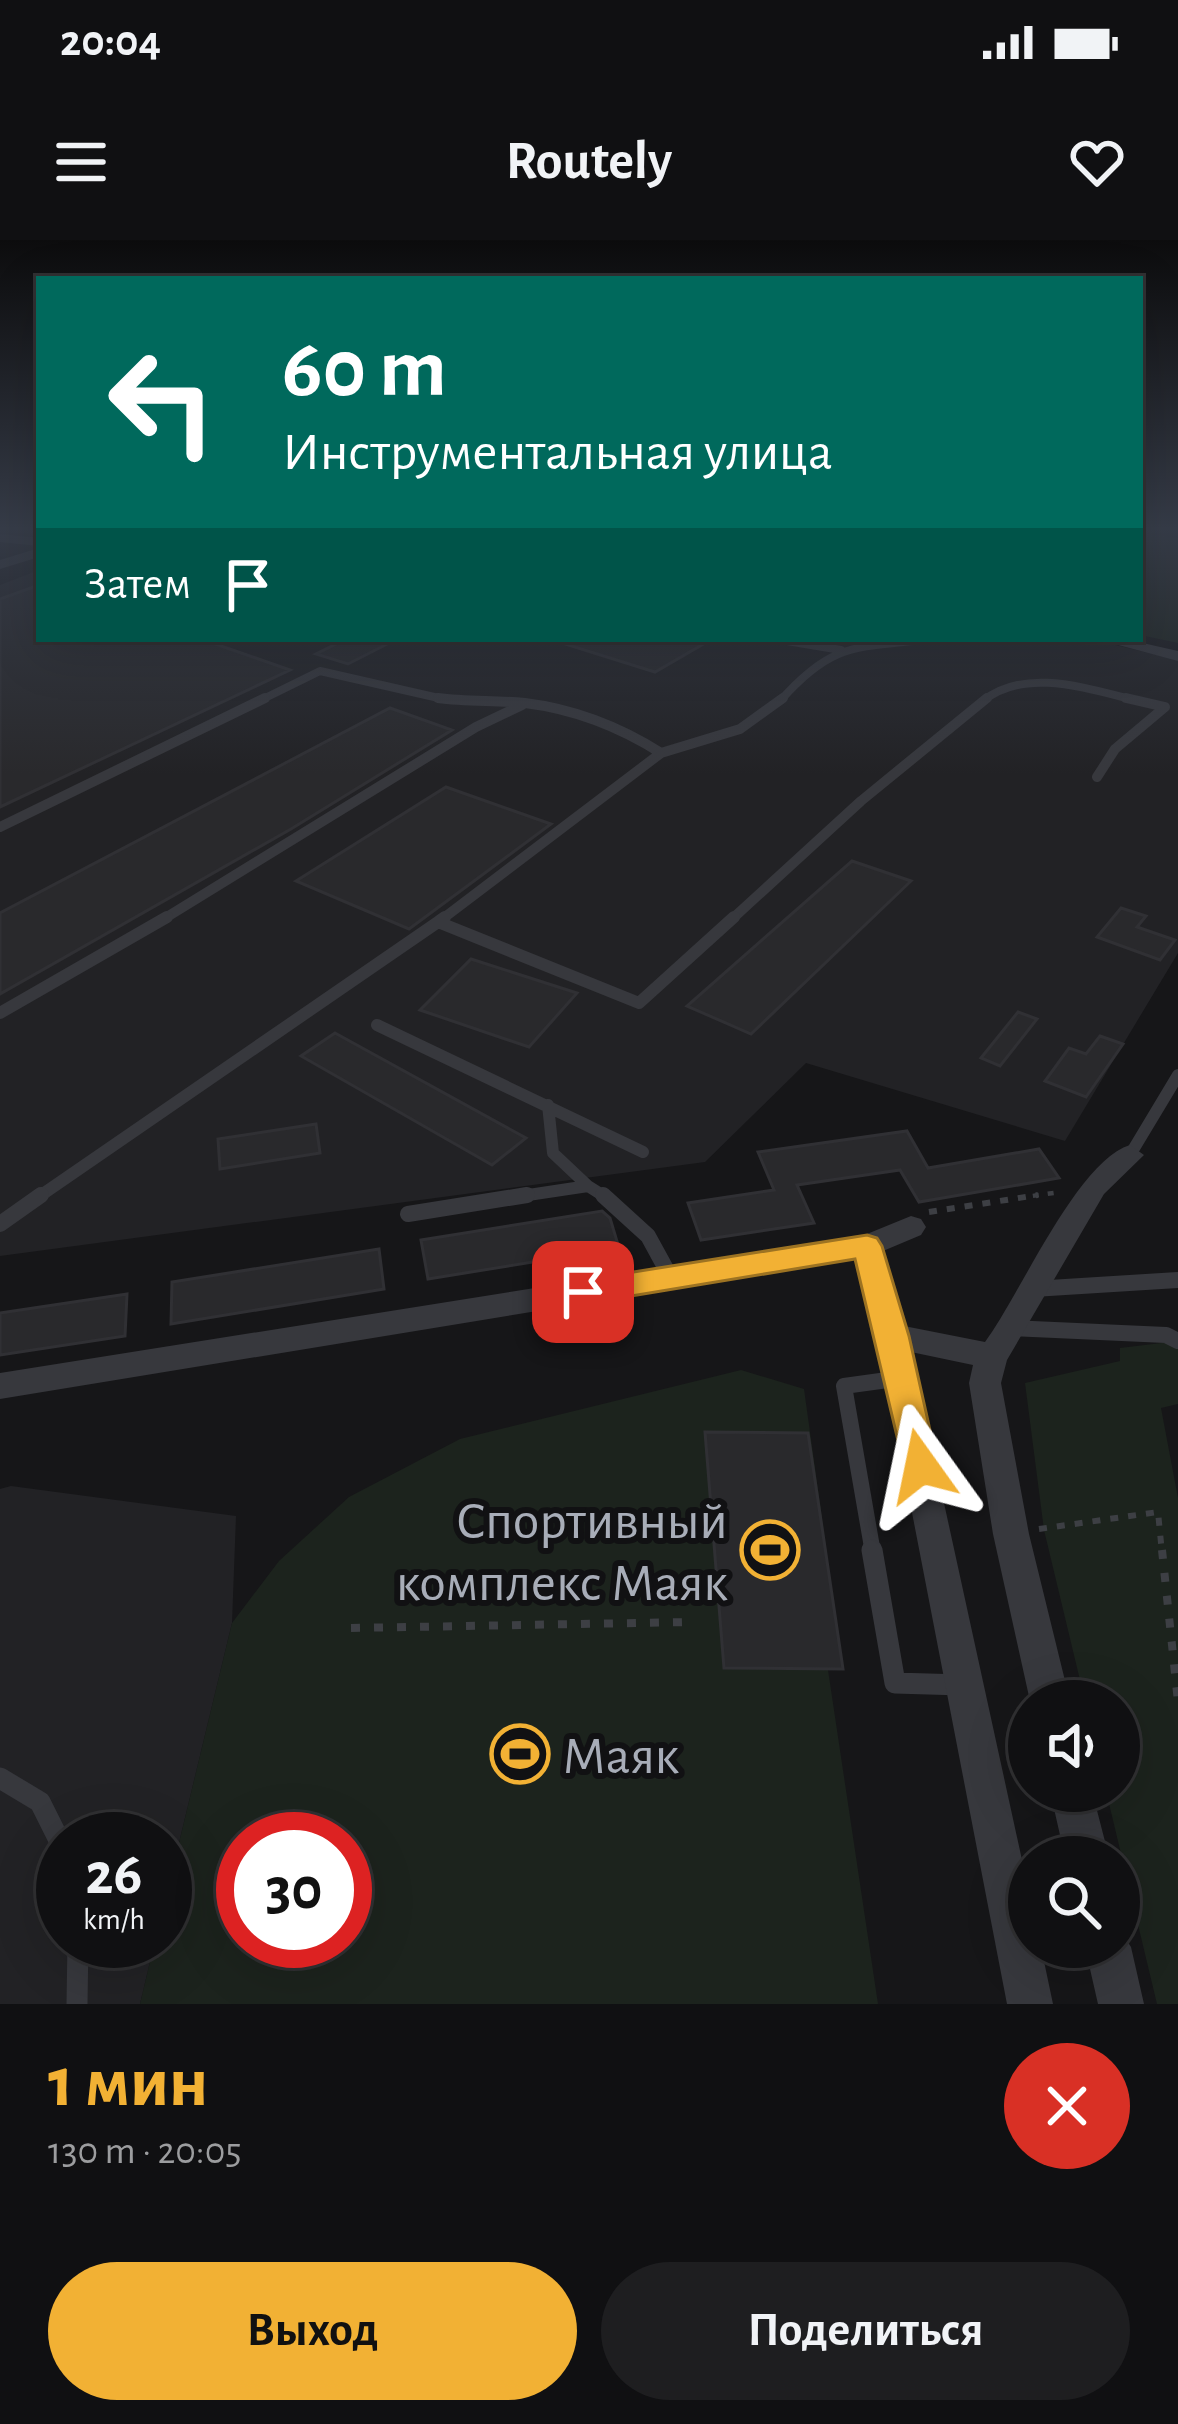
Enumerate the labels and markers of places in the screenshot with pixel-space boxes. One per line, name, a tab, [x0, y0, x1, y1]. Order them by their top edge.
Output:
pin	[532, 1241, 634, 1343]
place label: Спортивный комплекс Маяк	[396, 1495, 728, 1611]
sports icon: Спортивный комплекс Маяк	[739, 1519, 801, 1581]
sports icon: Маяк	[489, 1723, 551, 1785]
place label: Маяк	[562, 1730, 680, 1784]

